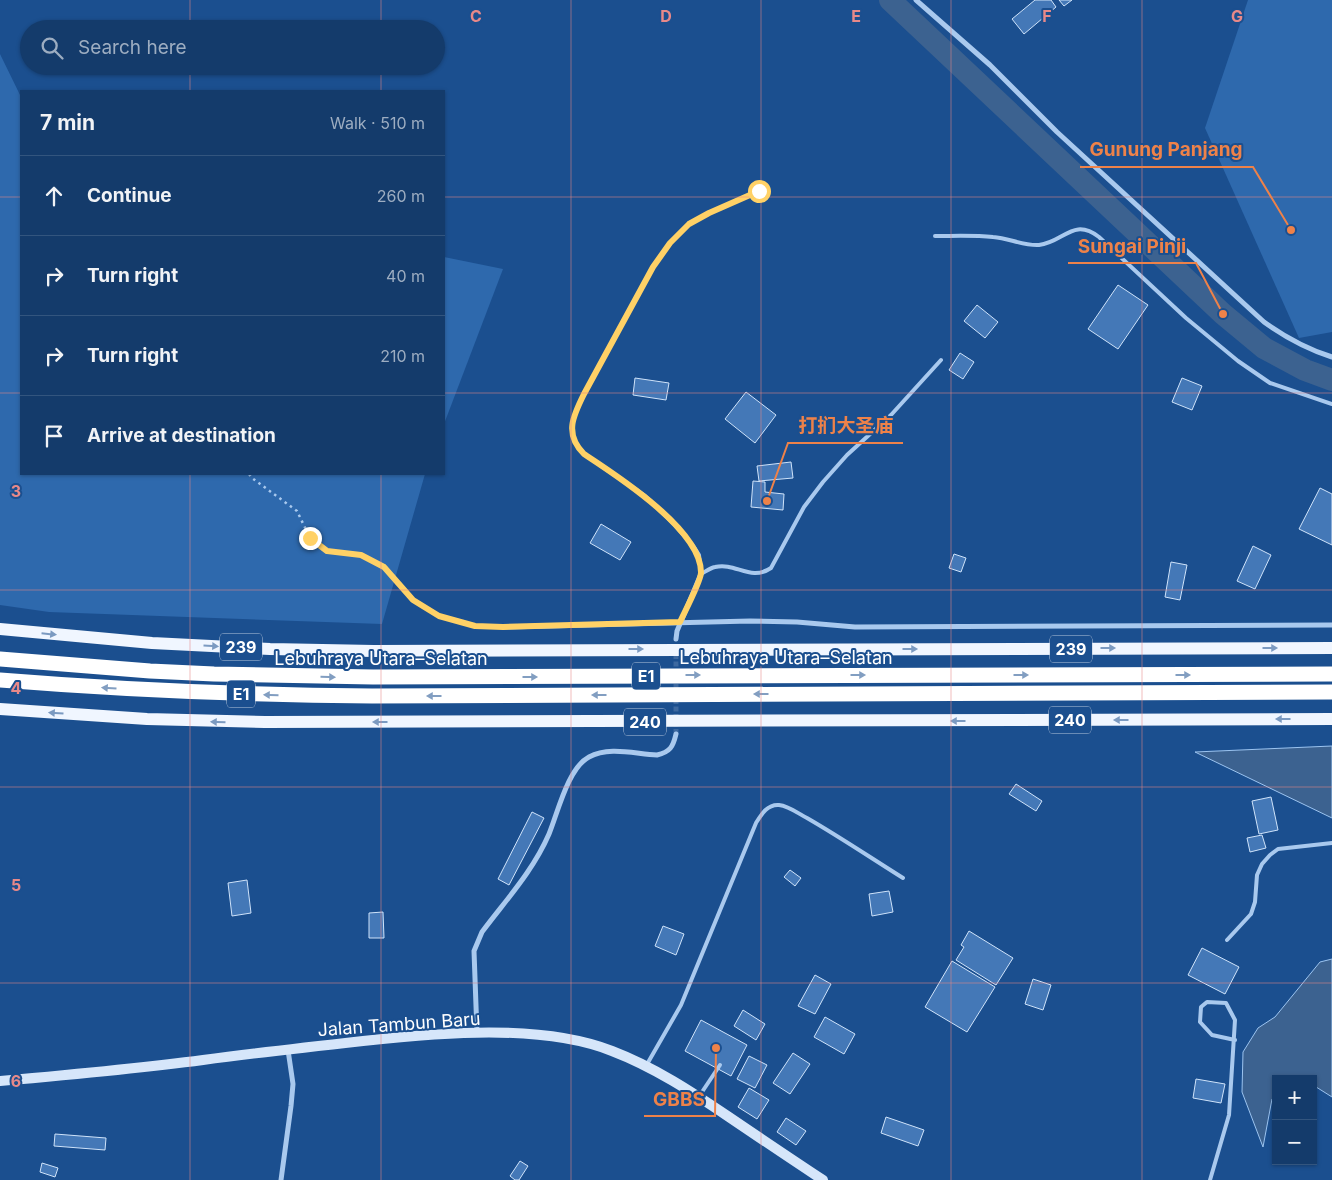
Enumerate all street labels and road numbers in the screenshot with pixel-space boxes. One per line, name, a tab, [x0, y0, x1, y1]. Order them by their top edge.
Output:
road number: 239	[220, 634, 262, 660]
road number: 239	[1050, 636, 1092, 662]
street label: Lebuhraya Utara–Selatan	[679, 647, 893, 668]
street label: Lebuhraya Utara–Selatan	[274, 648, 488, 669]
road number: E1	[632, 662, 660, 689]
road number: E1	[227, 681, 255, 708]
road number: 240	[1049, 706, 1091, 734]
road number: 240	[624, 709, 666, 736]
street label: Jalan Tambun Baru	[317, 1008, 481, 1040]

